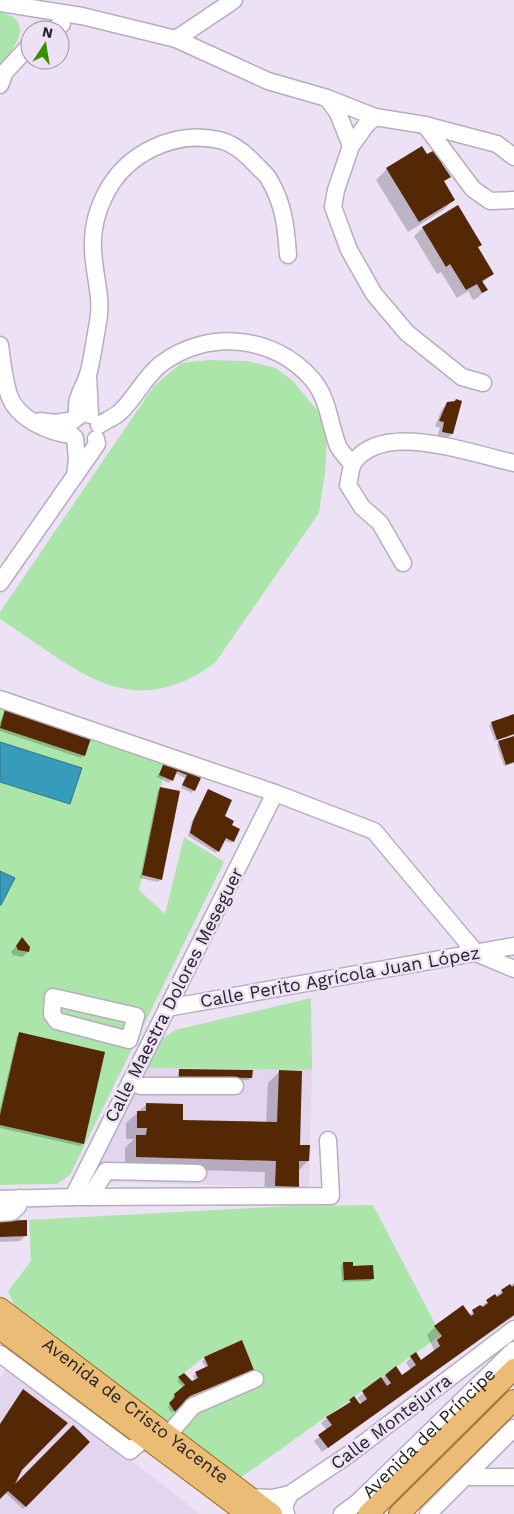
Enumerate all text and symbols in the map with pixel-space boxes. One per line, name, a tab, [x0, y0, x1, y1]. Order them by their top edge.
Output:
north arrow	[20, 20, 70, 70]
text: N	[41, 23, 54, 41]
street label: Calle Maestra Dolores Meseguer	[100, 864, 247, 1126]
street label: Calle Perito Agrícola Juan López	[198, 942, 481, 1011]
street label: Avenida de Cristo Yacente	[39, 1333, 233, 1488]
street label: Avenida del Príncipe	[358, 1363, 500, 1502]
street label: Calle Montejurra	[326, 1369, 455, 1474]

